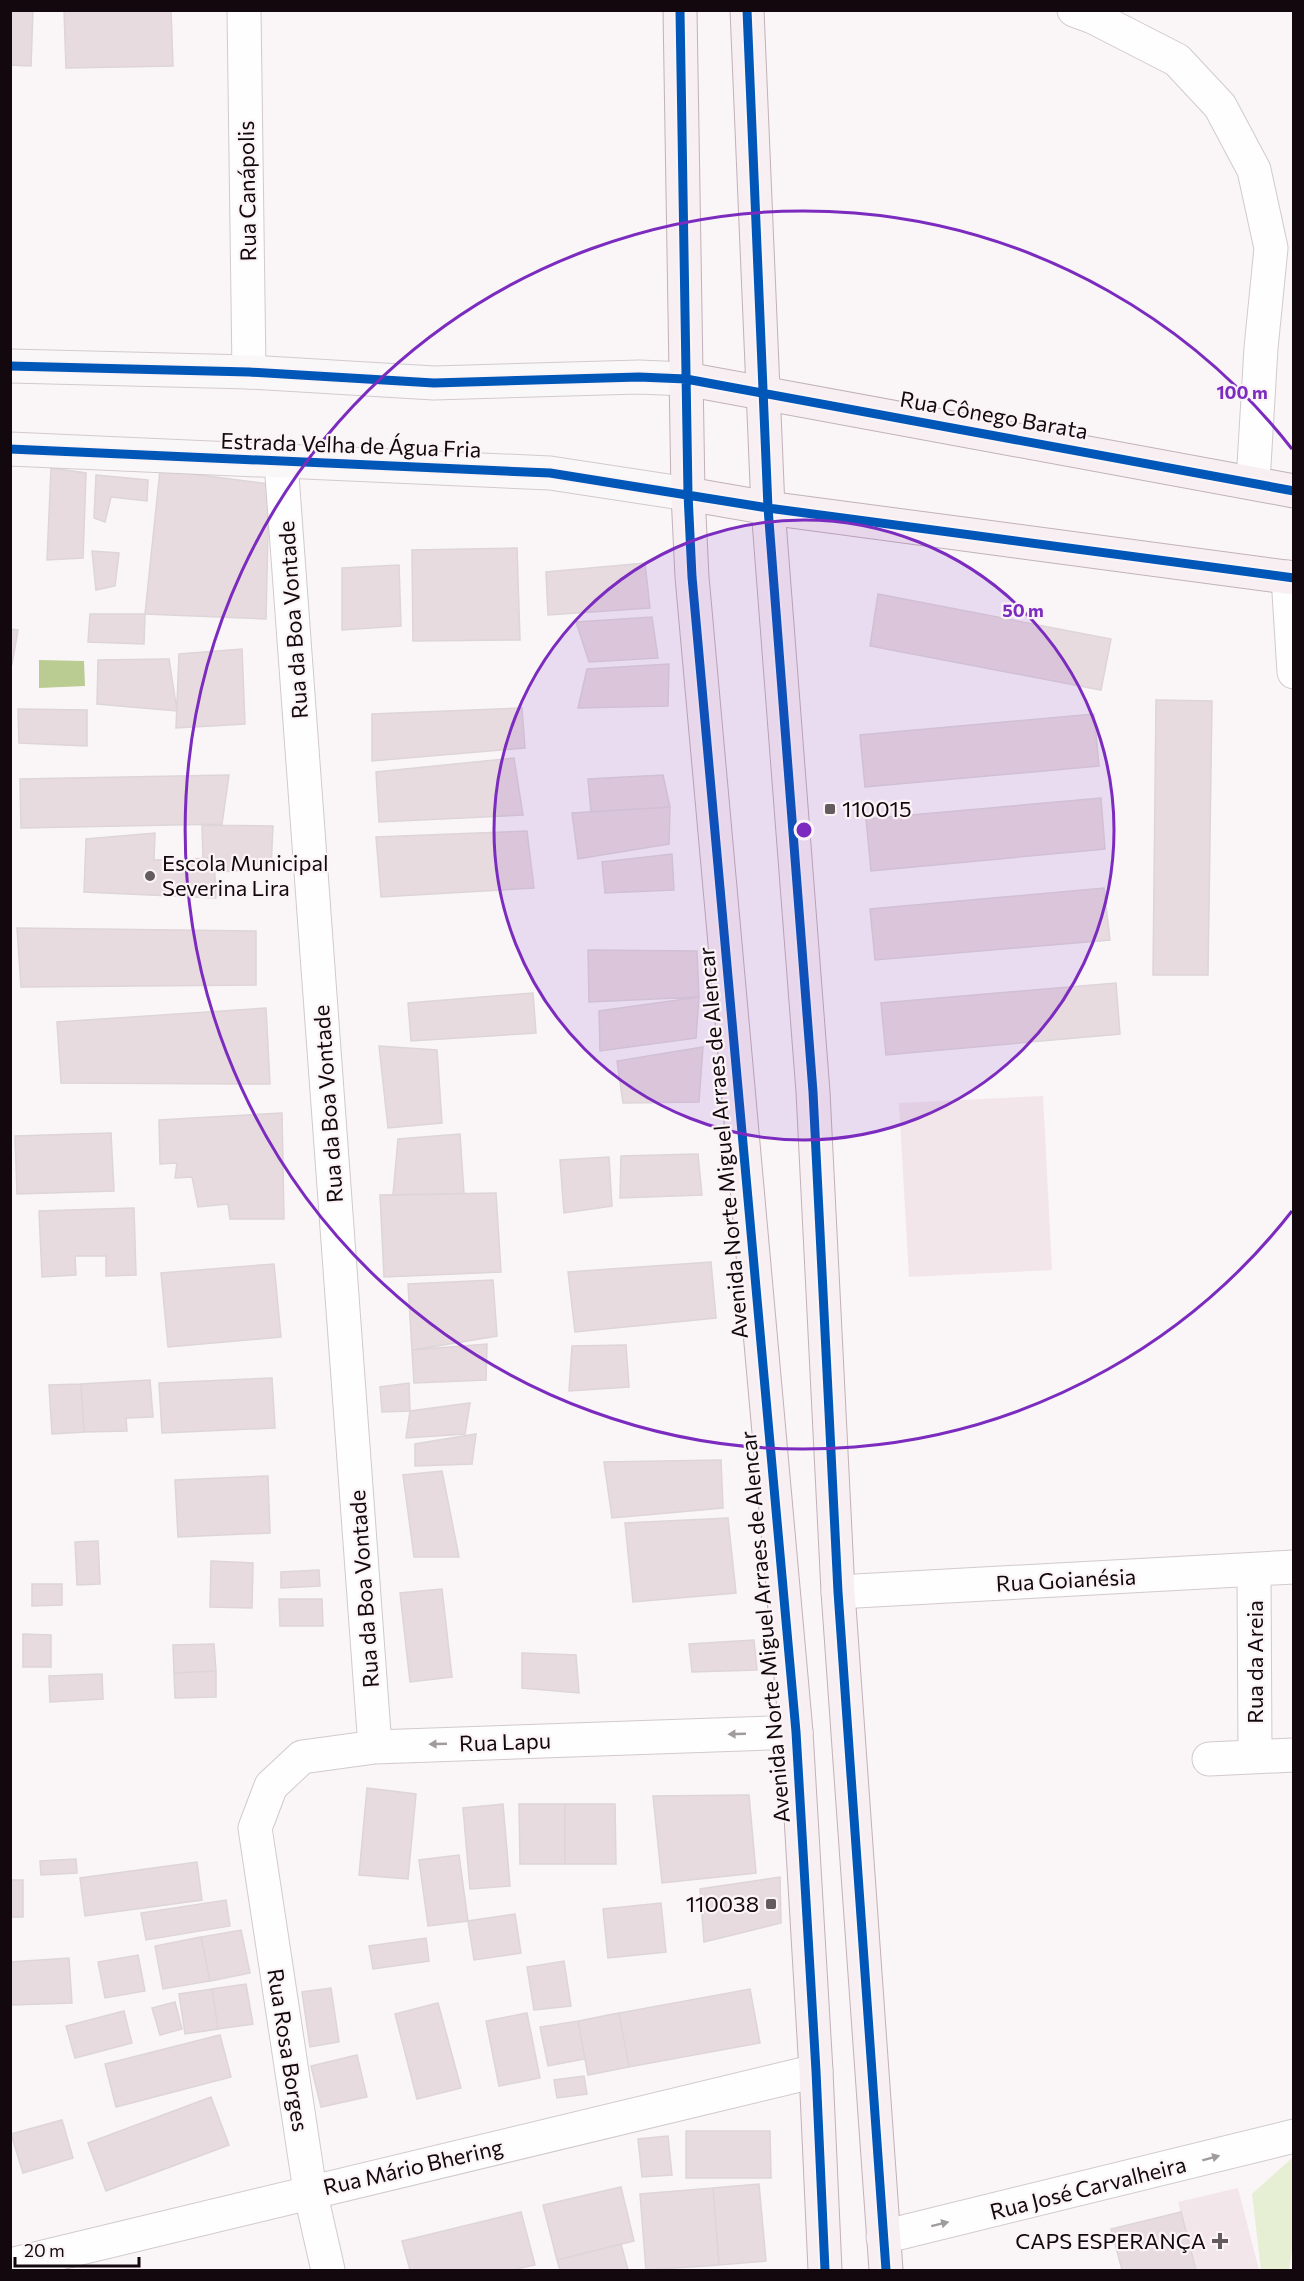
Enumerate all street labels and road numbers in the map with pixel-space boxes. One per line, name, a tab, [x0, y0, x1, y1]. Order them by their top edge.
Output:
street label: Rua Canápolis	[232, 120, 261, 262]
street label: Rua Cônego Barata	[898, 385, 1090, 444]
street label: Estrada Velha de Água Fria	[220, 426, 482, 463]
street label: Rua da Boa Vontade	[272, 520, 313, 720]
street label: Avenida Norte Miguel Arraes de Alencar	[692, 946, 753, 1340]
street label: Rua da Boa Vontade	[307, 1004, 348, 1204]
street label: Avenida Norte Miguel Arraes de Alencar	[734, 1430, 795, 1824]
street label: Rua da Boa Vontade	[343, 1489, 384, 1689]
street label: Rua Goianésia	[995, 1562, 1137, 1597]
street label: Rua da Areia	[1241, 1600, 1268, 1724]
street label: Rua Lapu	[459, 1726, 551, 1757]
street label: Rua Rosa Borges	[262, 1966, 315, 2133]
street label: Rua Mário Bhering	[320, 2133, 506, 2200]
street label: Rua José Carvalheira	[987, 2150, 1189, 2225]

